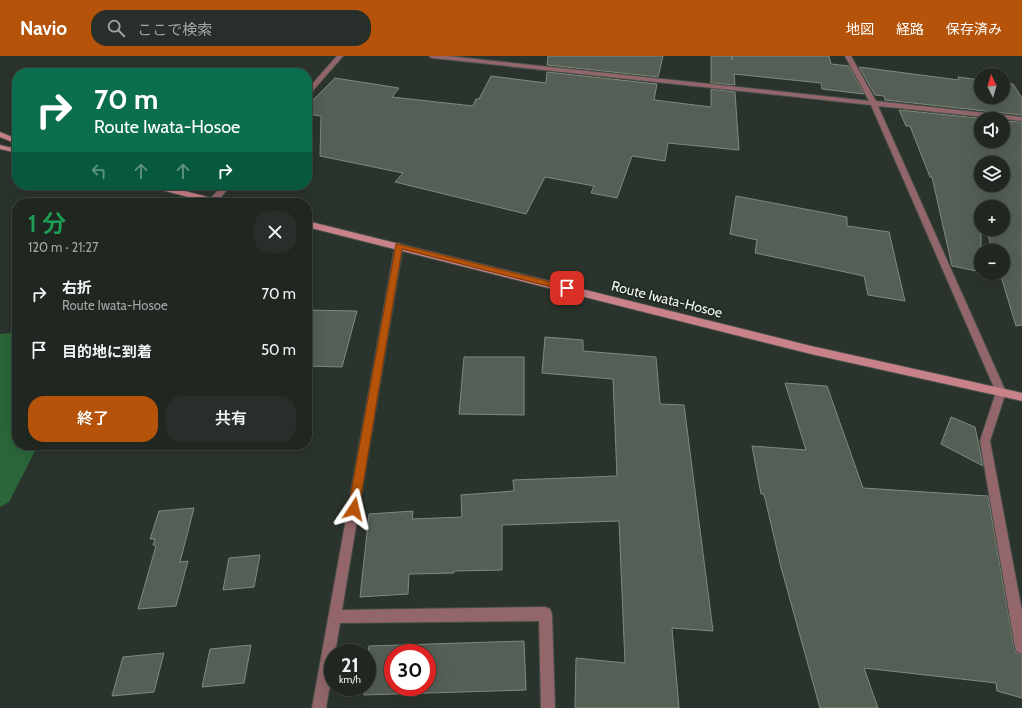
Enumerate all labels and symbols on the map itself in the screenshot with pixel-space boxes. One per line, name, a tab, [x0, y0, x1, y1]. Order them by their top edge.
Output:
north arrow	[974, 68, 1010, 104]
pin	[550, 271, 584, 305]
street label: Route Iwata-Hosoe	[610, 277, 724, 321]
position arrow	[333, 488, 375, 530]
speed limit sign: 30	[384, 644, 436, 696]

